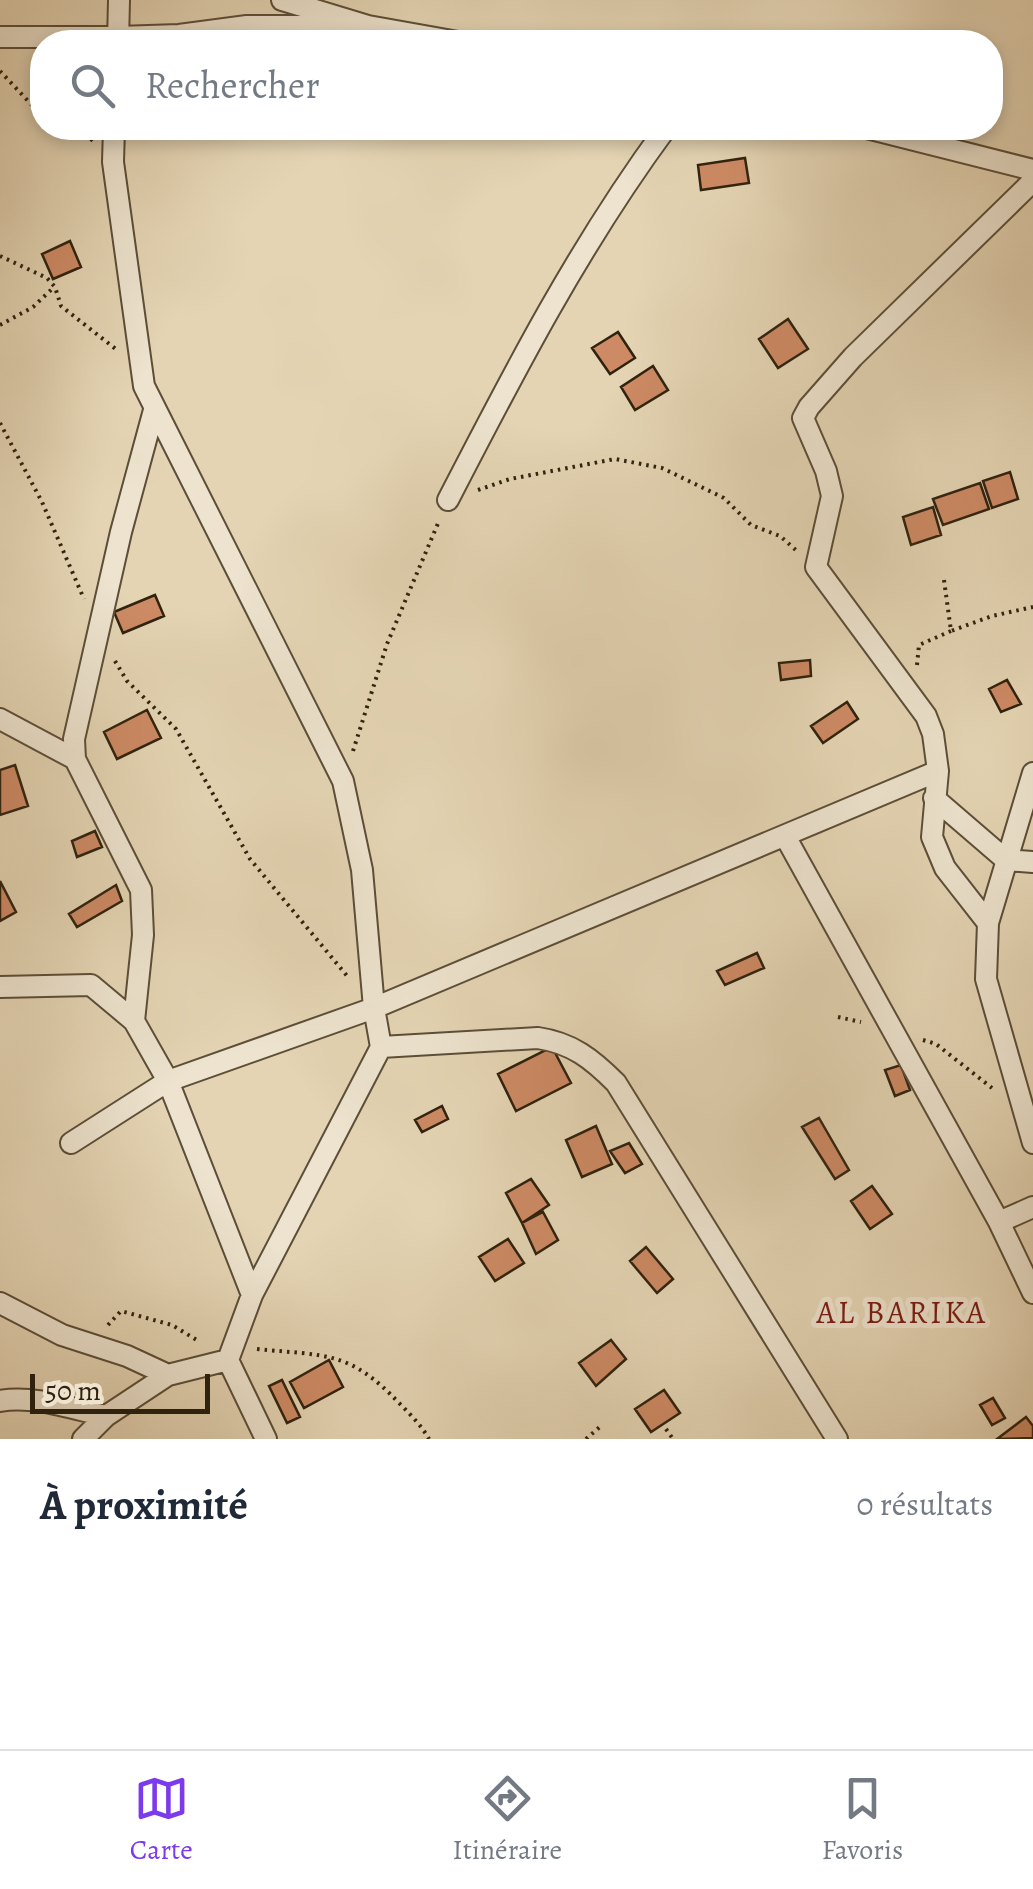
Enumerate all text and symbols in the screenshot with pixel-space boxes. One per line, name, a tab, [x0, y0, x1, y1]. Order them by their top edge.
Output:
search box	[30, 30, 1003, 140]
icon: search	[65, 58, 120, 113]
text: Rechercher	[145, 59, 320, 111]
district label: AL BARIKA	[816, 1290, 987, 1334]
scale bar	[30, 1369, 210, 1414]
text: 50 m	[45, 1372, 101, 1410]
text: À proximité	[40, 1476, 248, 1533]
text: 0 résultats	[856, 1482, 993, 1526]
tab: Carte	[130, 1771, 193, 1869]
tab: Itinéraire	[453, 1771, 562, 1869]
tab: Favoris	[822, 1771, 903, 1869]

